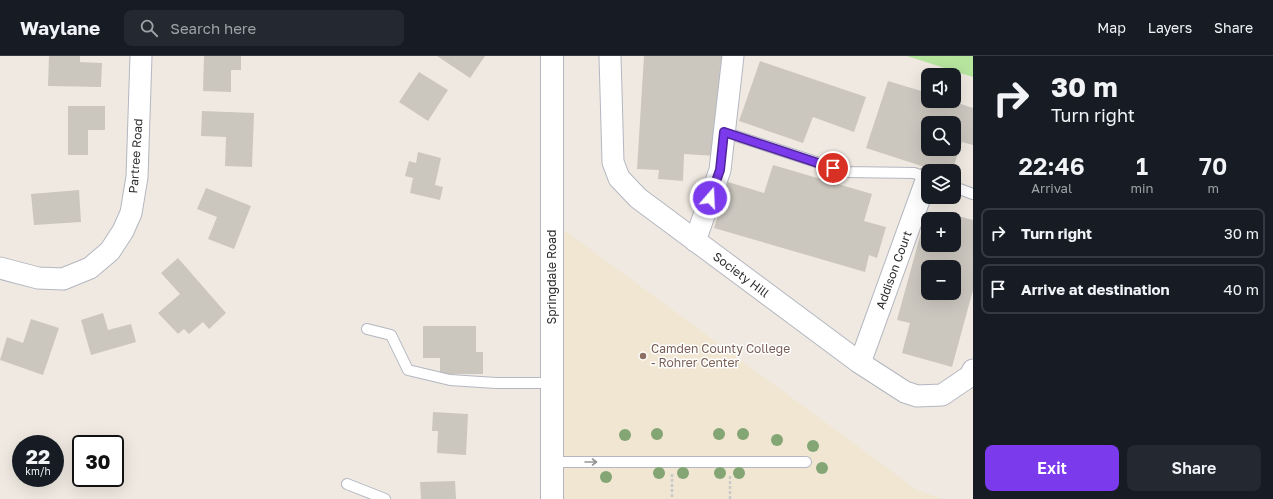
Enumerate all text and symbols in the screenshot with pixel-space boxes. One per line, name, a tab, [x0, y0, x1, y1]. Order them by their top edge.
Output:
search box	[124, 10, 404, 46]
text: Waylane	[20, 16, 100, 39]
icon: search	[138, 17, 160, 39]
text: Search here	[170, 19, 256, 37]
text: Map	[1097, 19, 1126, 36]
text: Layers	[1148, 19, 1192, 36]
text: Share	[1214, 19, 1253, 36]
map controls	[921, 68, 961, 300]
button: sound	[921, 68, 961, 108]
text: 30 m	[1051, 70, 1118, 103]
icon: right	[985, 72, 1037, 124]
text: Turn right	[1051, 104, 1135, 126]
button: search	[921, 116, 961, 156]
street label: Partree Road	[125, 118, 146, 194]
pin	[816, 151, 850, 185]
text: 22:46	[1019, 151, 1085, 180]
text: 1	[1136, 151, 1148, 180]
text: 70	[1199, 151, 1227, 180]
icon: arrive	[822, 157, 844, 179]
button: layers	[921, 164, 961, 204]
position arrow	[689, 177, 731, 219]
text: Arrival	[1031, 180, 1072, 196]
text: min	[1130, 180, 1153, 196]
text: m	[1207, 180, 1219, 196]
button: +	[921, 212, 961, 252]
icon: right	[987, 222, 1009, 244]
text: Turn right	[1021, 224, 1092, 242]
text: 30 m	[1224, 224, 1259, 242]
street label: Addison Court	[872, 228, 915, 311]
street label: Springdale Road	[544, 230, 559, 324]
street label: Society Hill	[710, 249, 772, 301]
button: −	[921, 260, 961, 300]
icon: arrive	[987, 278, 1009, 300]
text: Arrive at destination	[1021, 280, 1170, 298]
text: 40 m	[1224, 280, 1259, 298]
place label: Camden County College - Rohrer Center	[651, 341, 790, 370]
marker: Camden County College - Rohrer Center	[638, 351, 648, 361]
speed limit sign: 30	[72, 435, 124, 487]
text: 22	[26, 444, 50, 468]
button: Exit	[985, 445, 1119, 491]
button: Share	[1127, 445, 1261, 491]
one-way arrow	[584, 458, 597, 466]
text: km/h	[25, 465, 51, 477]

